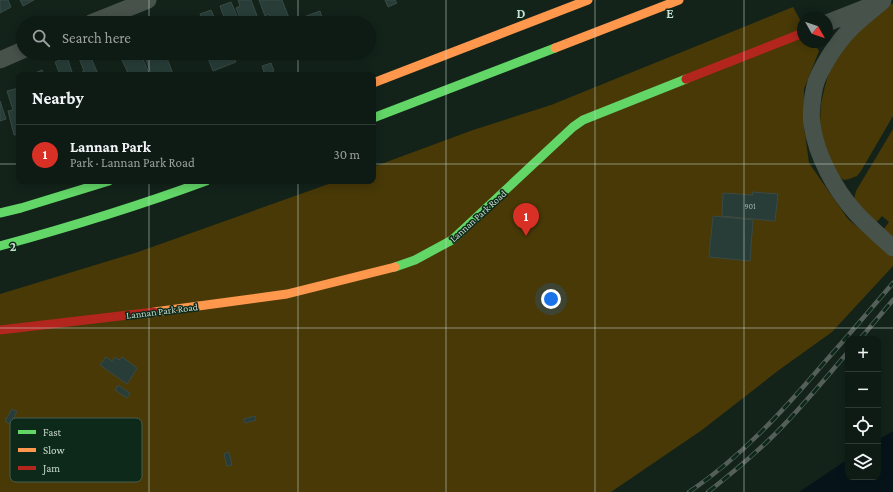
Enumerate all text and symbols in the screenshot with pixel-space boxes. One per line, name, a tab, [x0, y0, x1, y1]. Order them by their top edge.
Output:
text: D	[517, 6, 526, 21]
text: E	[666, 6, 674, 21]
north arrow	[797, 12, 833, 48]
search box	[16, 16, 376, 60]
icon: search	[30, 27, 52, 49]
text: Search here	[62, 30, 131, 46]
text: Nearby	[32, 89, 84, 108]
text: Lannan Park	[70, 139, 151, 155]
text: 1	[43, 147, 47, 162]
text: 30 m	[334, 147, 360, 162]
text: Park · Lannan Park Road	[70, 155, 195, 170]
street label: Lannan Park Road	[448, 187, 509, 244]
house number: 901	[744, 202, 756, 211]
pin: 1	[513, 203, 539, 236]
text: 2	[10, 239, 17, 254]
your location	[541, 289, 561, 309]
street label: Lannan Park Road	[126, 301, 199, 321]
map controls	[845, 336, 881, 480]
button: +	[845, 336, 881, 372]
button: −	[845, 372, 881, 408]
button: locate	[845, 408, 881, 444]
legend	[10, 418, 142, 482]
text: Fast	[43, 426, 62, 438]
text: Slow	[43, 444, 65, 456]
button: layers	[845, 444, 881, 480]
text: Jam	[42, 462, 60, 475]

